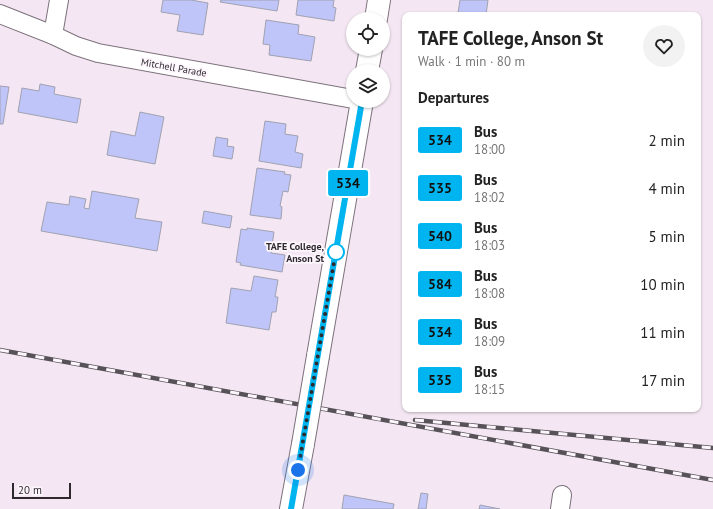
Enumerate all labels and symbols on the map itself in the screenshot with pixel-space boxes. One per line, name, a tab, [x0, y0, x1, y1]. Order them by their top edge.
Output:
street label: Mitchell Parade	[140, 55, 208, 80]
line badge: 534	[325, 170, 371, 196]
place label: TAFE College, Anson St	[266, 240, 324, 265]
marker: TAFE College, Anson St	[327, 243, 345, 261]
your location	[288, 460, 308, 480]
scale bar	[12, 481, 71, 500]

